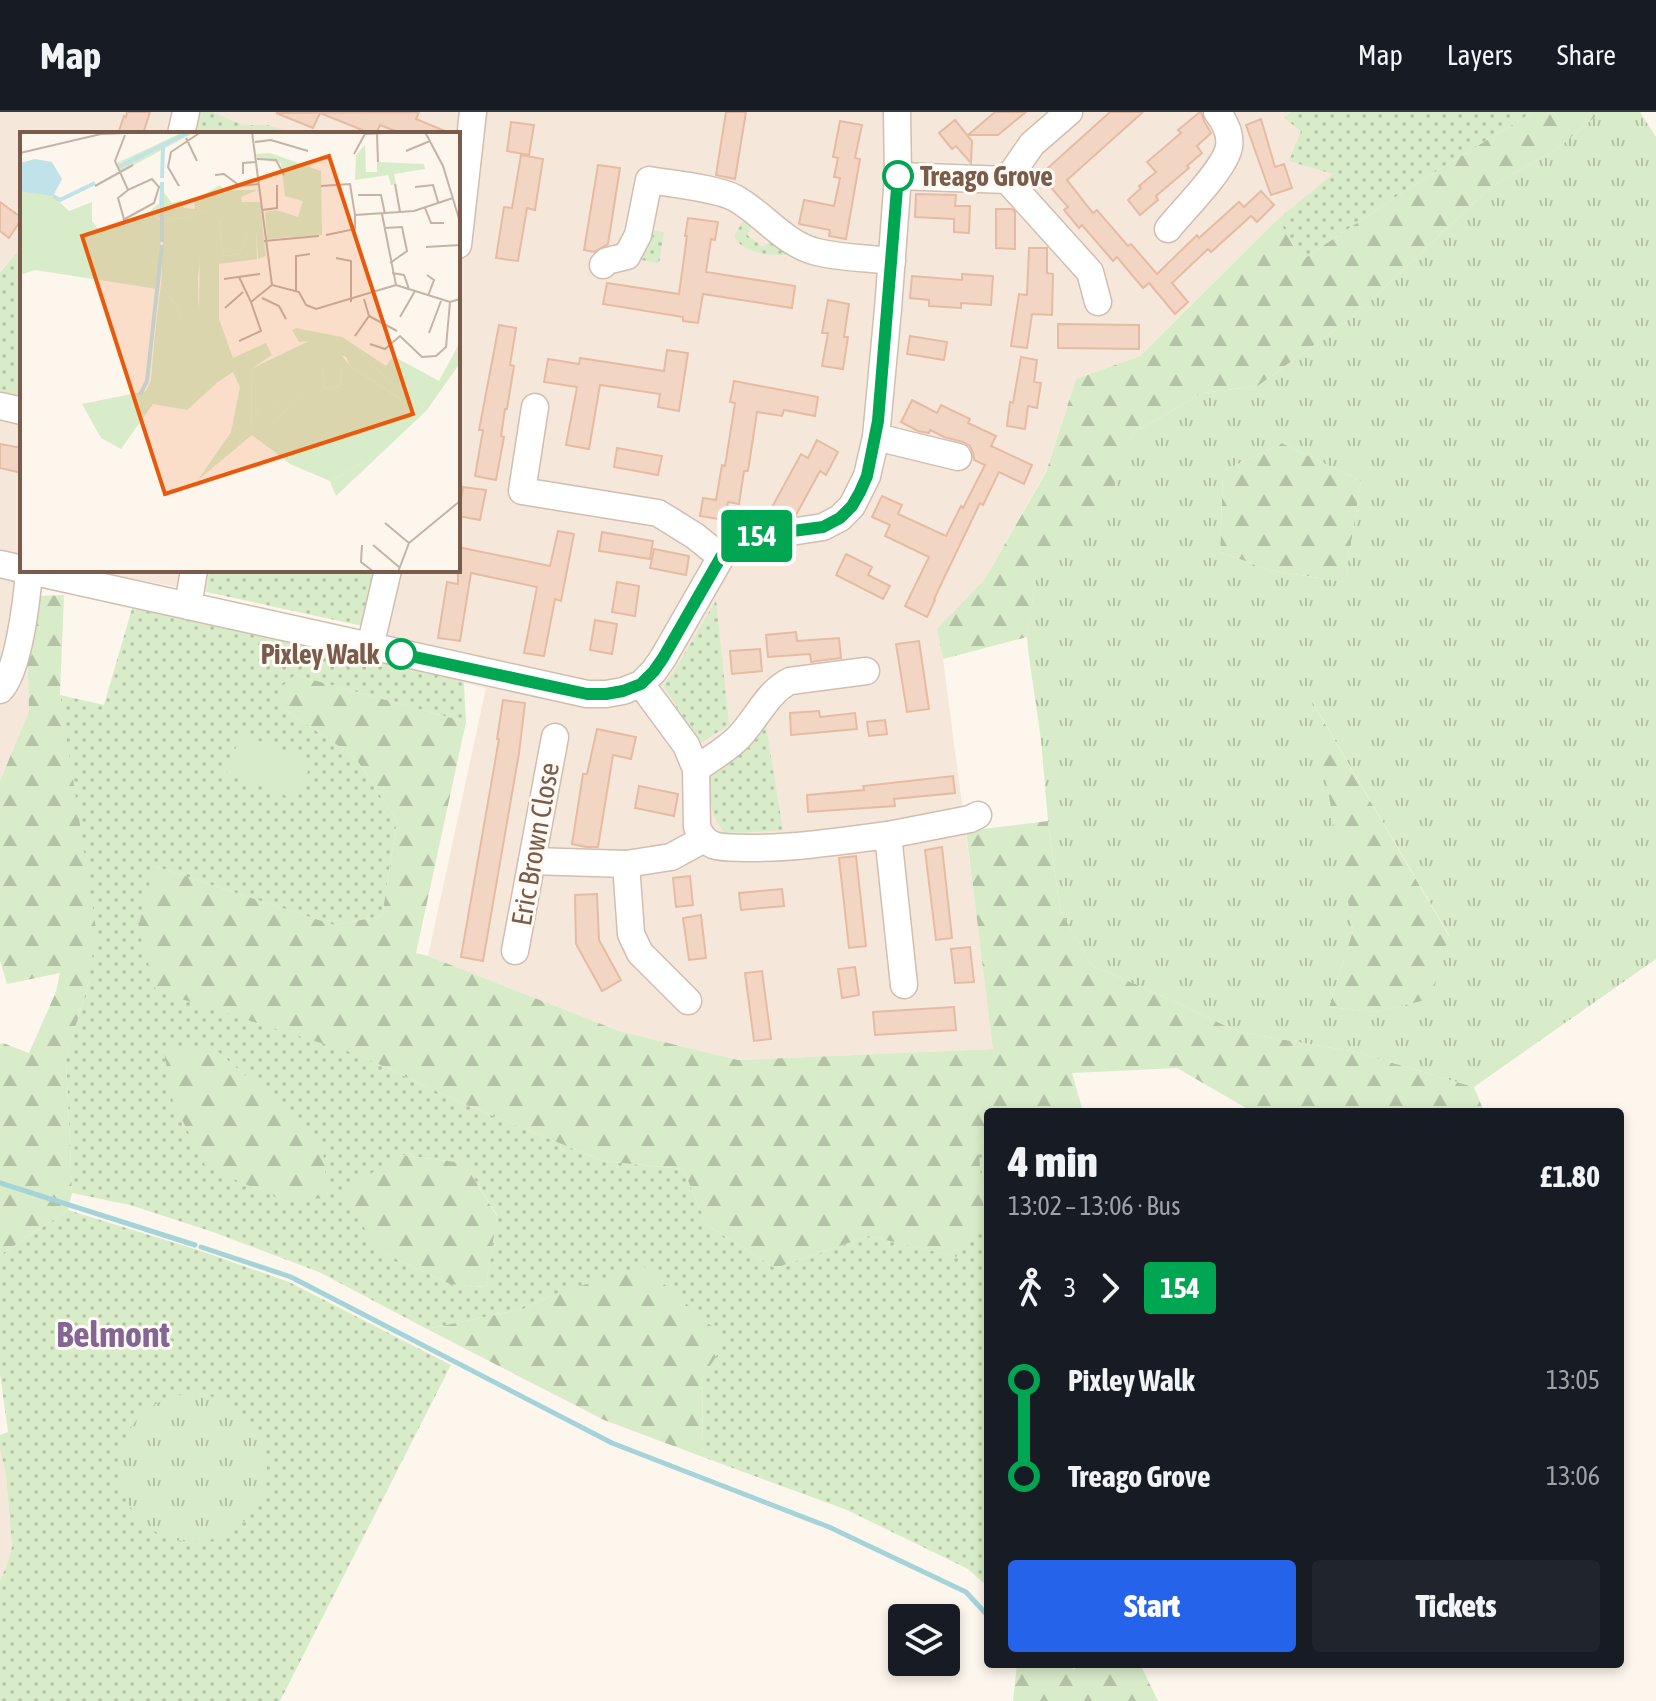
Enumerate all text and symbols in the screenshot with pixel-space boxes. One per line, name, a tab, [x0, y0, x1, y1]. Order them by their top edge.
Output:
text: Map	[40, 34, 101, 77]
text: Map	[1358, 39, 1403, 71]
text: Layers	[1447, 39, 1513, 71]
text: Share	[1557, 39, 1616, 71]
inset map	[20, 132, 460, 572]
place label: Treago Grove	[920, 160, 1053, 192]
marker: Treago Grove	[883, 161, 913, 191]
line badge: 154	[711, 510, 803, 562]
text: 154	[737, 520, 777, 552]
place label: Pixley Walk	[261, 638, 380, 670]
marker: Pixley Walk	[386, 639, 416, 669]
street label: Eric Brown Close	[505, 760, 565, 928]
text: 4 min	[1008, 1136, 1098, 1186]
text: £1.80	[1540, 1159, 1600, 1193]
text: 13:02 – 13:06 · Bus	[1008, 1191, 1180, 1221]
icon: walk	[1008, 1266, 1052, 1310]
icon: forward	[1088, 1266, 1132, 1310]
text: 154	[1160, 1272, 1200, 1304]
text: 3	[1064, 1273, 1076, 1303]
district label: Belmont	[56, 1313, 170, 1355]
text: Pixley Walk	[1068, 1363, 1195, 1397]
text: 13:05	[1546, 1365, 1600, 1395]
text: Treago Grove	[1068, 1459, 1211, 1493]
text: 13:06	[1546, 1461, 1600, 1491]
button: Start	[1008, 1560, 1296, 1652]
button: Tickets	[1312, 1560, 1600, 1652]
map controls	[888, 1604, 960, 1676]
button: layers	[888, 1604, 960, 1676]

